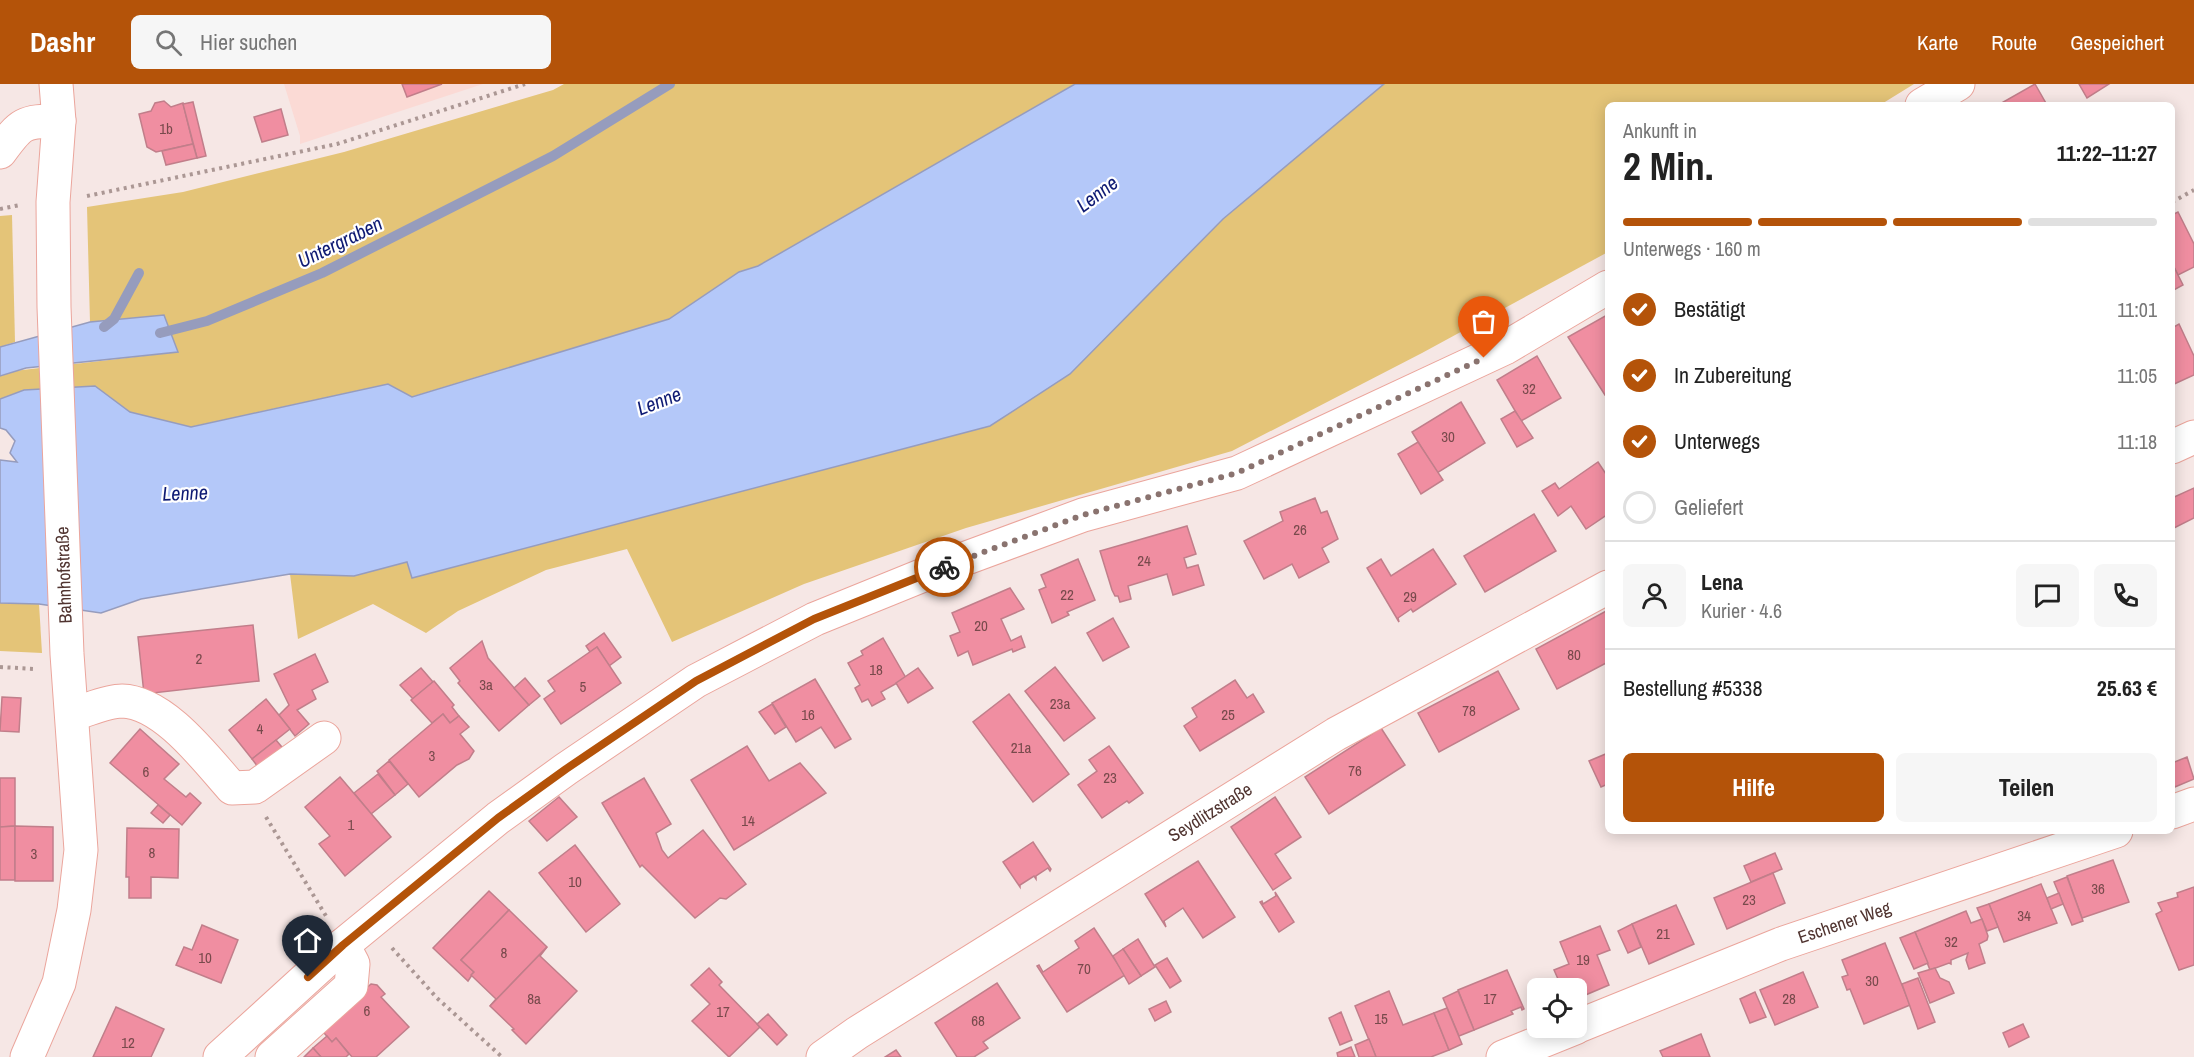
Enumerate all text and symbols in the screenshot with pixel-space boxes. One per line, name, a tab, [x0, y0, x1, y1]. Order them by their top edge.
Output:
search box	[131, 15, 551, 69]
text: Dashr	[30, 23, 95, 61]
icon: search	[152, 26, 185, 59]
text: Hier suchen	[200, 27, 297, 57]
text: Karte	[1917, 28, 1958, 57]
text: Route	[1991, 28, 2037, 57]
text: Gespeichert	[2070, 28, 2164, 57]
text: Ankunft in	[1623, 117, 1697, 144]
house number: 1b	[159, 118, 173, 139]
text: 11:22–11:27	[2057, 138, 2157, 168]
text: 2 Min.	[1623, 140, 1714, 192]
water label: Lenne	[1070, 169, 1123, 218]
water label: Untergraben	[293, 209, 387, 274]
text: Unterwegs · 160 m	[1623, 235, 1761, 262]
icon: check	[1623, 293, 1656, 326]
text: Bestätigt	[1674, 294, 1745, 324]
pin	[1458, 296, 1509, 358]
text: 11:01	[2117, 296, 2157, 323]
icon: bag	[1467, 305, 1500, 338]
icon: check	[1623, 359, 1656, 392]
text: In Zubereitung	[1674, 360, 1791, 390]
text: 11:05	[2117, 362, 2157, 389]
house number: 32	[1522, 378, 1536, 399]
water label: Lenne	[633, 380, 685, 421]
icon: check	[1623, 425, 1656, 458]
house number: 30	[1441, 426, 1455, 447]
text: Unterwegs	[1674, 426, 1760, 456]
text: 11:18	[2117, 428, 2157, 455]
water label: Lenne	[162, 478, 208, 507]
text: Geliefert	[1674, 492, 1743, 522]
house number: 26	[1293, 519, 1307, 540]
street label: Bahnhofstraße	[49, 526, 78, 624]
courier	[914, 537, 974, 597]
house number: 24	[1137, 550, 1151, 571]
icon: bike	[928, 551, 961, 584]
button: person	[1623, 564, 1686, 627]
button: chat	[2016, 564, 2079, 627]
button: phone	[2094, 564, 2157, 627]
text: Lena	[1701, 567, 1743, 597]
house number: 22	[1060, 584, 1074, 605]
house number: 29	[1403, 586, 1417, 607]
text: Kurier · 4.6	[1701, 597, 1782, 624]
house number: 20	[974, 615, 988, 636]
house number: 80	[1567, 644, 1581, 665]
house number: 2	[196, 648, 203, 669]
house number: 18	[869, 659, 883, 680]
text: Bestellung #5338	[1623, 673, 1762, 703]
text: 25.63 €	[2097, 673, 2157, 703]
house number: 3a	[479, 674, 493, 695]
house number: 5	[580, 676, 587, 697]
house number: 23a	[1050, 693, 1070, 714]
house number: 78	[1462, 700, 1476, 721]
house number: 16	[801, 704, 815, 725]
house number: 25	[1221, 704, 1235, 725]
house number: 4	[257, 718, 264, 739]
house number: 21a	[1011, 737, 1031, 758]
house number: 3	[429, 745, 436, 766]
button: Hilfe	[1623, 753, 1884, 822]
button: Teilen	[1896, 753, 2157, 822]
house number: 76	[1348, 760, 1362, 781]
house number: 6	[143, 761, 150, 782]
house number: 23	[1103, 767, 1117, 788]
street label: Seydlitzstraße	[1163, 776, 1257, 848]
house number: 14	[741, 810, 755, 831]
house number: 1	[348, 814, 355, 835]
house number: 8	[149, 842, 156, 863]
house number: 3	[31, 843, 38, 864]
house number: 10	[568, 871, 582, 892]
house number: 36	[2091, 878, 2105, 899]
house number: 23	[1742, 889, 1756, 910]
street label: Eschener Weg	[1794, 895, 1895, 949]
house number: 34	[2017, 905, 2031, 926]
pin	[282, 915, 333, 977]
house number: 21	[1656, 923, 1670, 944]
icon: home	[291, 924, 324, 957]
house number: 32	[1944, 931, 1958, 952]
house number: 8	[501, 942, 508, 963]
house number: 10	[198, 947, 212, 968]
house number: 19	[1576, 949, 1590, 970]
house number: 70	[1077, 958, 1091, 979]
house number: 30	[1865, 970, 1879, 991]
map controls	[1527, 978, 1587, 1038]
button: locate	[1527, 978, 1587, 1038]
house number: 8a	[527, 988, 541, 1009]
house number: 17	[1483, 988, 1497, 1009]
house number: 28	[1782, 988, 1796, 1009]
house number: 6	[364, 1000, 371, 1021]
house number: 17	[716, 1001, 730, 1022]
house number: 15	[1374, 1008, 1388, 1029]
house number: 68	[971, 1010, 985, 1031]
house number: 12	[121, 1032, 135, 1053]

